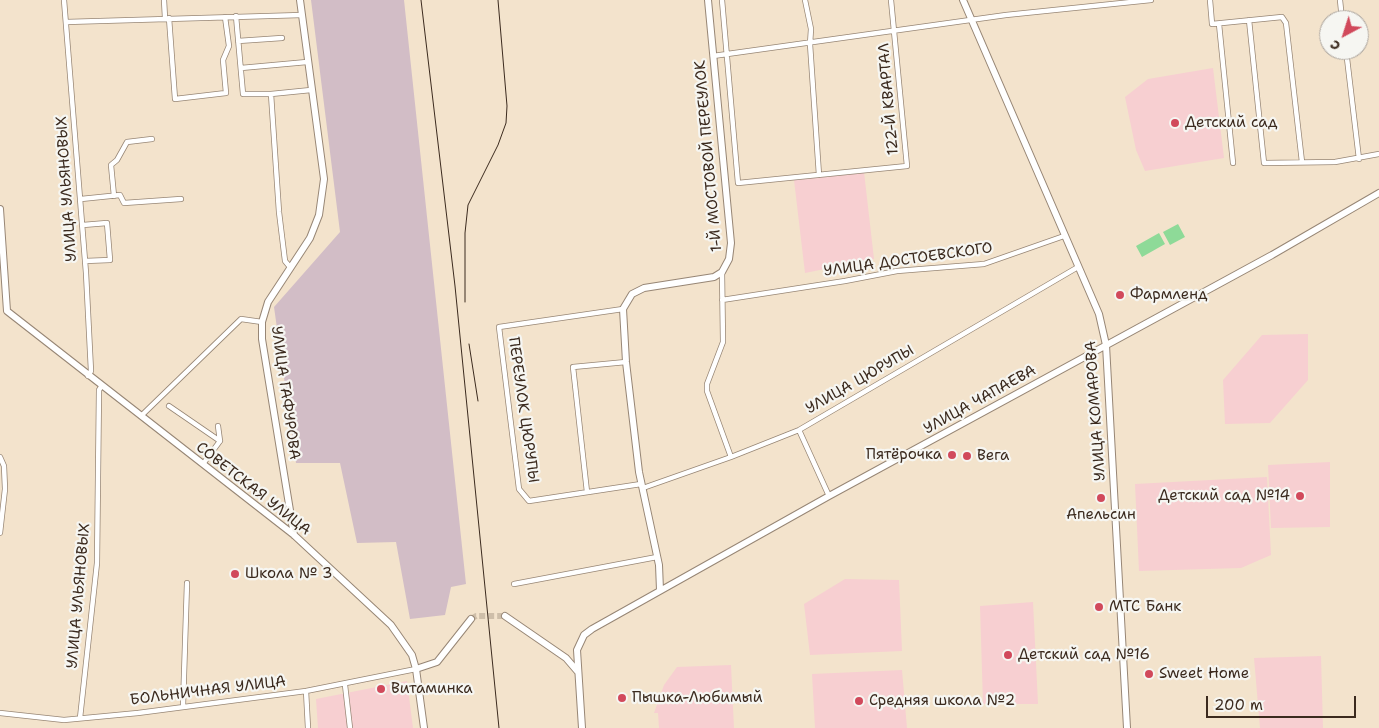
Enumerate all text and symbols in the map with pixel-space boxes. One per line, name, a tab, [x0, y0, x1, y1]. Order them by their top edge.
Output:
north arrow	[1319, 10, 1369, 60]
text: С	[1326, 36, 1344, 55]
street label: 122-Й КВАРТАЛ	[875, 42, 903, 156]
street label: 1-Й МОСТОВОЙ ПЕРЕУЛОК	[692, 59, 726, 253]
place label: Детский сад	[1185, 114, 1277, 132]
street label: УЛИЦА УЛЬЯНОВЫХ	[53, 116, 81, 262]
marker: Детский сад	[1169, 117, 1181, 129]
street label: УЛИЦА ДОСТОЕВСКОГО	[822, 239, 994, 281]
place label: Фармленд	[1130, 286, 1208, 304]
marker: Фармленд	[1114, 289, 1126, 301]
street label: УЛИЦА ГАФУРОВА	[267, 325, 303, 461]
street label: ПЕРЕУЛОК ЦЮРУПЫ	[504, 336, 542, 484]
street label: УЛИЦА КОМАРОВА	[1082, 340, 1110, 482]
street label: УЛИЦА ЦЮРУПЫ	[803, 342, 917, 418]
street label: УЛИЦА ЧАПАЕВА	[921, 362, 1039, 438]
street label: СОВЕТСКАЯ УЛИЦА	[192, 439, 314, 539]
place label: Пятёрочка	[866, 446, 942, 464]
place label: Вега	[977, 447, 1009, 465]
marker: Пятёрочка	[946, 449, 958, 461]
marker: Вега	[961, 450, 973, 462]
place label: Детский сад №14	[1158, 487, 1290, 505]
marker: Детский сад №14	[1294, 490, 1306, 502]
marker: Апельсин	[1095, 492, 1107, 504]
place label: Апельсин	[1066, 506, 1136, 524]
street label: УЛИЦА УЛЬЯНОВЫХ	[64, 522, 94, 670]
place label: Школа № 3	[245, 565, 332, 583]
marker: Школа № 3	[229, 568, 241, 580]
place label: МТС Банк	[1109, 598, 1181, 616]
marker: МТС Банк	[1093, 601, 1105, 613]
place label: Детский сад №16	[1018, 646, 1150, 664]
marker: Детский сад №16	[1002, 649, 1014, 661]
place label: Sweet Home	[1159, 665, 1249, 683]
marker: Sweet Home	[1143, 668, 1155, 680]
street label: БОЛЬНИЧНАЯ УЛИЦА	[129, 673, 287, 709]
place label: Витаминка	[391, 680, 473, 698]
marker: Витаминка	[375, 683, 387, 695]
scale bar	[1209, 686, 1359, 718]
place label: Пышка-Любимый	[632, 689, 762, 707]
marker: Пышка-Любимый	[616, 692, 628, 704]
place label: Средняя школа №2	[869, 692, 1015, 710]
marker: Средняя школа №2	[853, 695, 865, 707]
text: 200 m	[1214, 695, 1263, 715]

